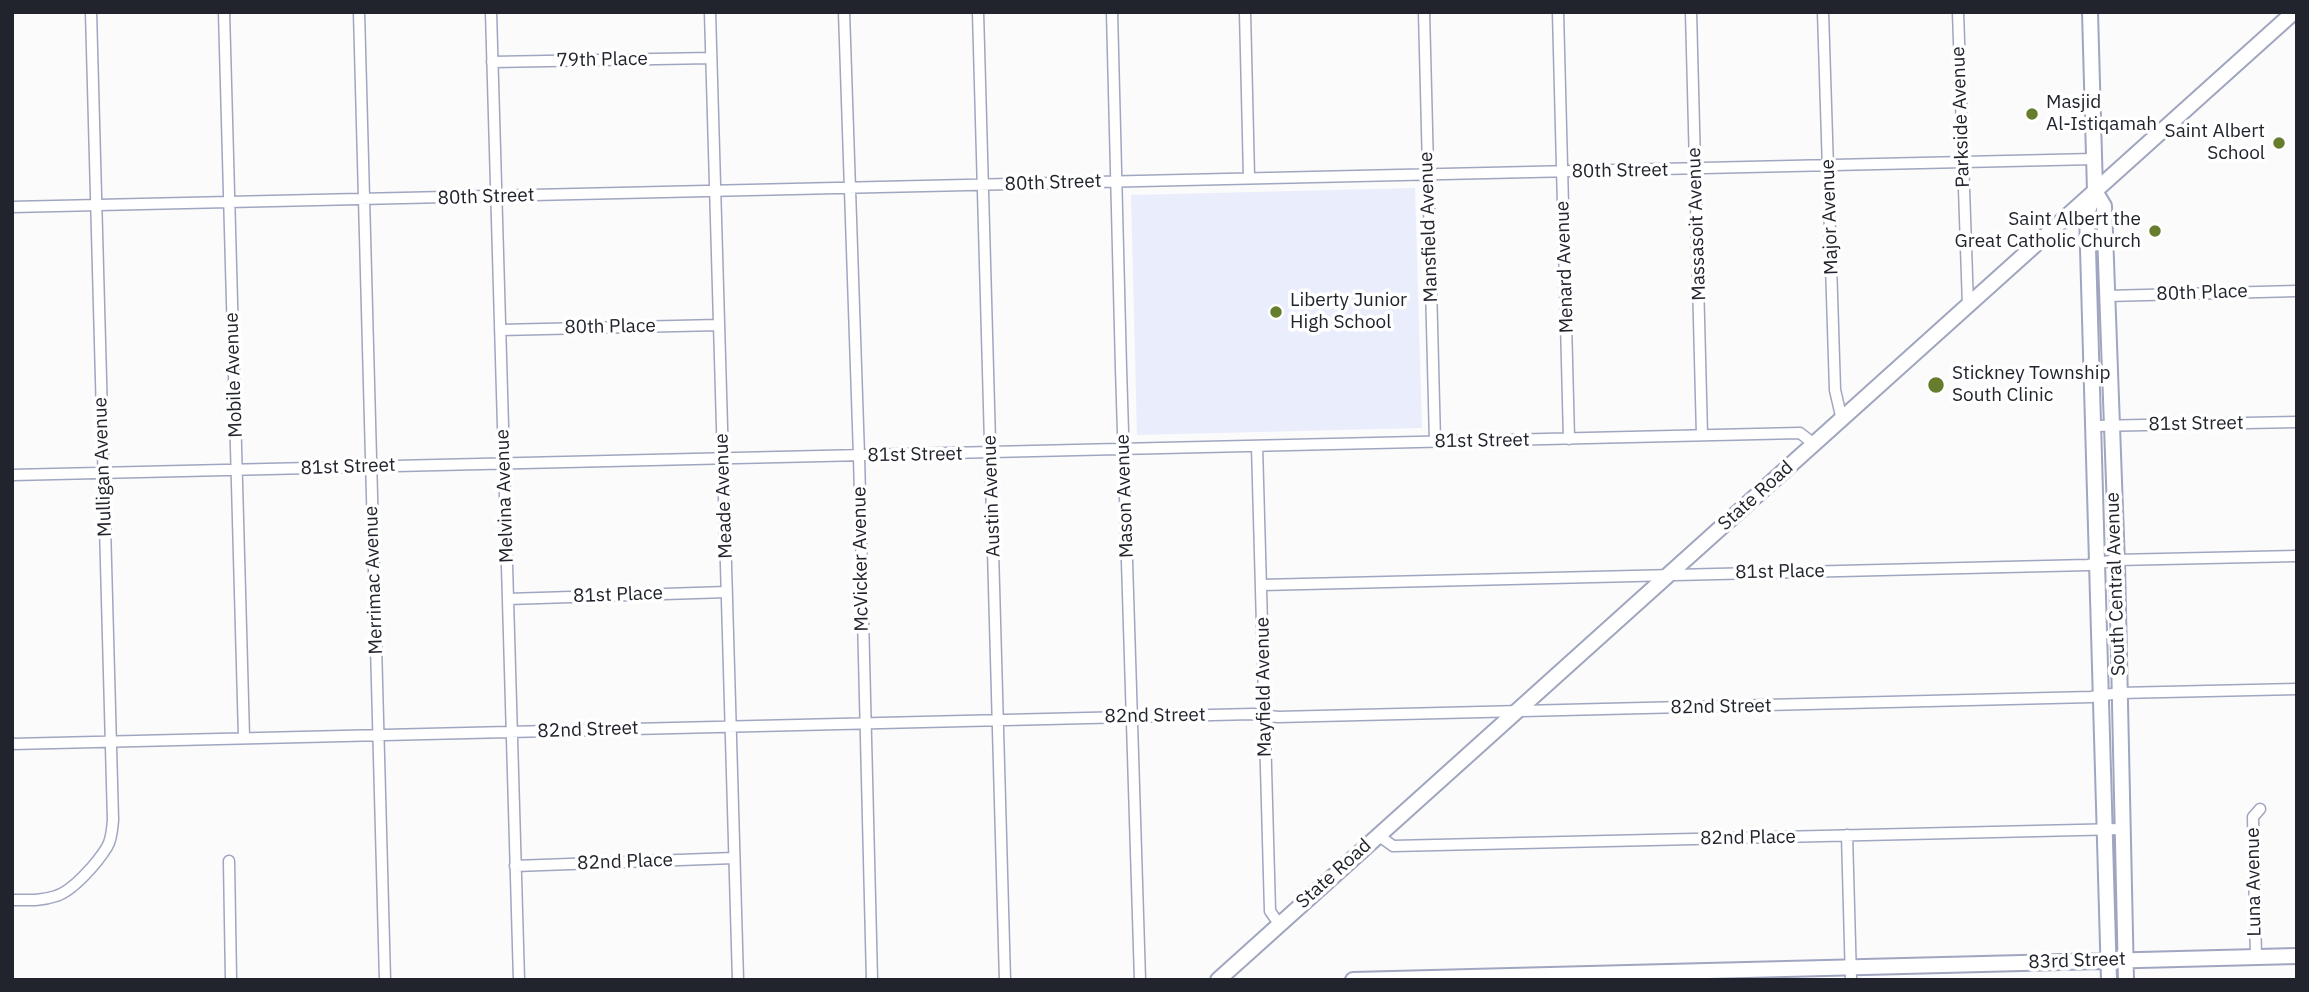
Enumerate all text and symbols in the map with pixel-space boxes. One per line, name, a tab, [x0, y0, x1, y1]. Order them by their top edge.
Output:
street label: Parkside Avenue	[1947, 46, 1975, 188]
street label: 79th Place	[556, 48, 648, 72]
place label: Masjid Al-Istiqamah	[2046, 92, 2157, 136]
marker: Masjid Al-Istiqamah	[2024, 106, 2040, 122]
place label: Saint Albert School	[2165, 121, 2265, 165]
marker: Saint Albert School	[2271, 135, 2287, 151]
street label: Massasoit Avenue	[1683, 147, 1711, 301]
street label: Mansfield Avenue	[1415, 151, 1443, 303]
street label: 80th Street	[1571, 159, 1669, 183]
street label: Major Avenue	[1817, 159, 1843, 275]
street label: 80th Street	[1004, 170, 1102, 196]
street label: 80th Street	[437, 184, 535, 210]
street label: Menard Avenue	[1551, 200, 1579, 334]
place label: Saint Albert the Great Catholic Church	[1955, 209, 2141, 253]
marker: Saint Albert the Great Catholic Church	[2147, 223, 2163, 239]
street label: 80th Place	[2156, 280, 2248, 306]
place label: Liberty Junior High School	[1290, 290, 1407, 334]
marker: Liberty Junior High School	[1268, 304, 1284, 320]
street label: Mobile Avenue	[220, 312, 248, 438]
street label: 80th Place	[564, 315, 656, 339]
place label: Stickney Township South Clinic	[1952, 363, 2110, 407]
marker: Stickney Township South Clinic	[1926, 375, 1946, 395]
street label: Mulligan Avenue	[89, 397, 117, 537]
street label: 81st Street	[2148, 412, 2244, 436]
street label: Melvina Avenue	[491, 429, 519, 563]
street label: 81st Street	[1434, 429, 1530, 453]
street label: Meade Avenue	[710, 433, 738, 559]
street label: Mason Avenue	[1111, 434, 1139, 558]
street label: Austin Avenue	[978, 435, 1006, 557]
street label: 81st Street	[867, 443, 963, 467]
street label: 81st Street	[300, 454, 396, 480]
street label: State Road	[1714, 456, 1798, 536]
street label: McVicker Avenue	[848, 486, 874, 632]
street label: South Central Avenue	[2101, 492, 2131, 676]
street label: Merrimac Avenue	[360, 505, 388, 655]
street label: 81st Place	[1735, 560, 1825, 584]
street label: 81st Place	[573, 582, 663, 608]
street label: Mayfield Avenue	[1251, 617, 1277, 757]
street label: 82nd Street	[1670, 695, 1772, 719]
street label: 82nd Street	[1104, 704, 1206, 728]
street label: 82nd Street	[537, 717, 639, 743]
street label: 82nd Place	[1700, 826, 1796, 850]
street label: Luna Avenue	[2242, 827, 2266, 937]
street label: State Road	[1292, 834, 1376, 914]
street label: 82nd Place	[577, 849, 673, 875]
street label: 83rd Street	[2028, 948, 2126, 974]

